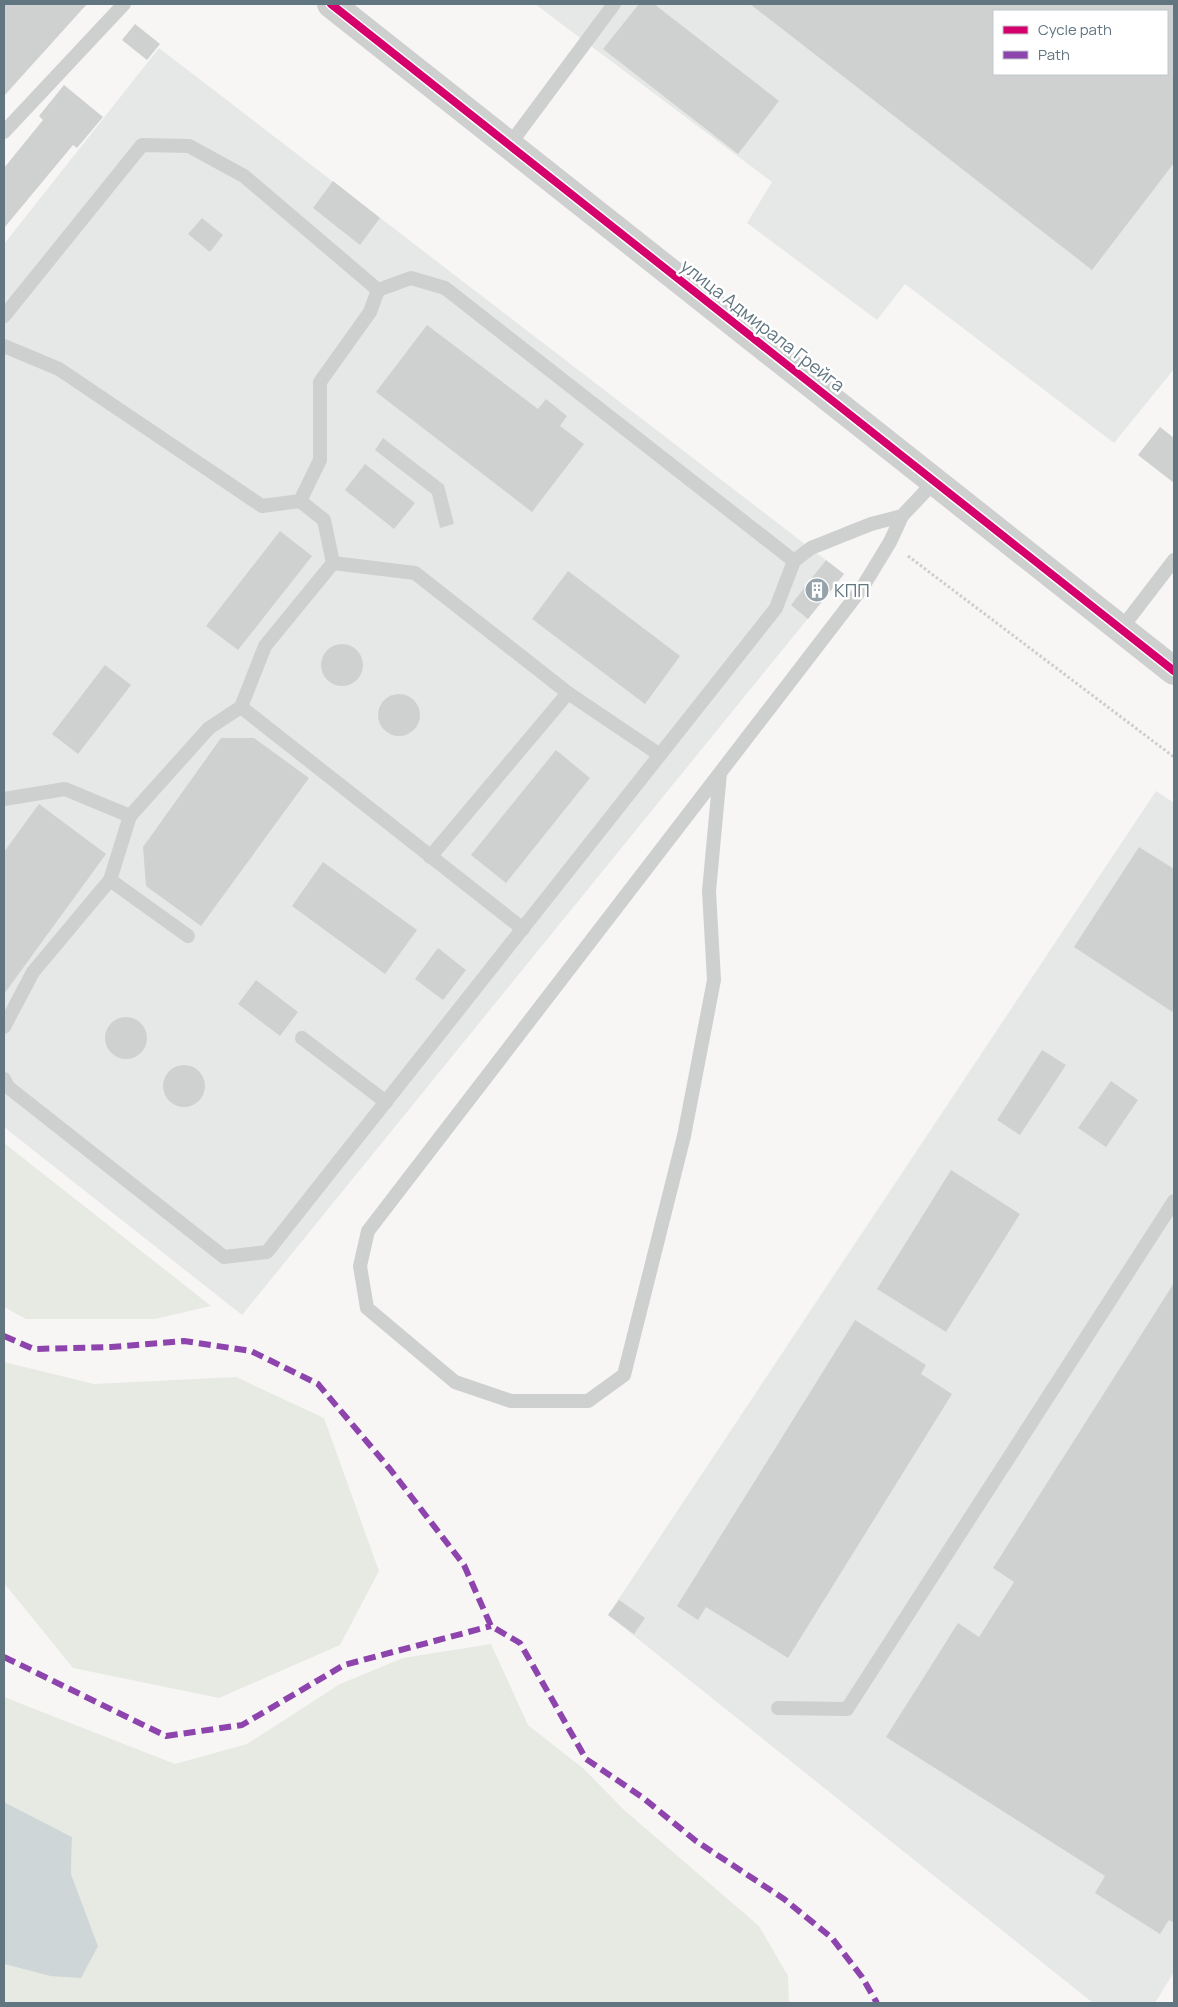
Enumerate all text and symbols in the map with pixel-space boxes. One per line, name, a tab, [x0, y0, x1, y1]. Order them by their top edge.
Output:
legend	[993, 10, 1168, 75]
text: Cycle path	[1038, 19, 1112, 40]
text: Path	[1038, 44, 1070, 65]
street label: улица Адмирала Грейга	[676, 253, 850, 397]
building icon: КПП	[804, 577, 830, 603]
place label: КПП	[834, 578, 870, 602]

